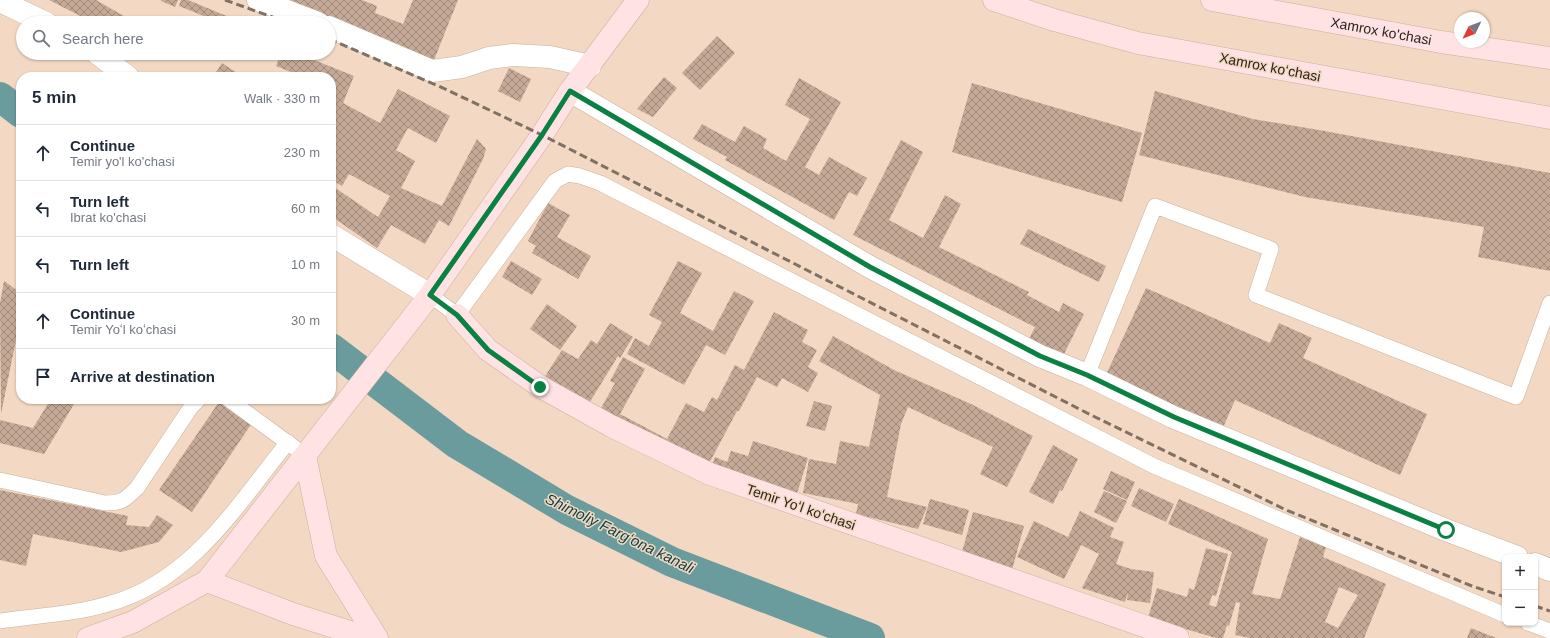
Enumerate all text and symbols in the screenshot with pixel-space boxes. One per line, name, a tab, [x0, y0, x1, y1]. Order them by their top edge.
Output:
north arrow	[1454, 12, 1490, 48]
street label: Xamrox ko'chasi	[1329, 14, 1433, 48]
search box	[16, 16, 336, 60]
icon: search	[30, 27, 52, 49]
text: Search here	[62, 30, 144, 47]
street label: Xamrox koʻchasi	[1218, 49, 1322, 85]
text: 5 min	[32, 88, 76, 107]
text: Walk · 330 m	[244, 91, 320, 106]
text: Continue	[70, 137, 135, 154]
icon: ahead	[32, 142, 54, 164]
text: 230 m	[284, 145, 320, 160]
text: Temir yo'l ko'chasi	[70, 154, 175, 169]
text: Turn left	[70, 193, 129, 210]
icon: left	[32, 198, 54, 220]
text: 60 m	[291, 201, 320, 216]
text: Ibrat ko'chasi	[70, 210, 146, 225]
icon: left	[32, 254, 54, 276]
text: Turn left	[70, 256, 129, 273]
text: 10 m	[291, 257, 320, 272]
text: Continue	[70, 305, 135, 322]
icon: ahead	[32, 310, 54, 332]
text: 30 m	[291, 313, 320, 328]
text: Temir Yoʻl koʻchasi	[70, 322, 176, 337]
icon: arrive	[32, 366, 54, 388]
text: Arrive at destination	[70, 368, 215, 385]
route end	[531, 378, 549, 396]
street label: Temir Yoʻl koʻchasi	[744, 481, 858, 533]
water label: Shimoliy Fargʻona kanali	[543, 490, 698, 577]
route start	[1437, 521, 1455, 539]
map controls	[1502, 554, 1538, 626]
button: +	[1502, 554, 1538, 590]
button: −	[1502, 590, 1538, 626]

